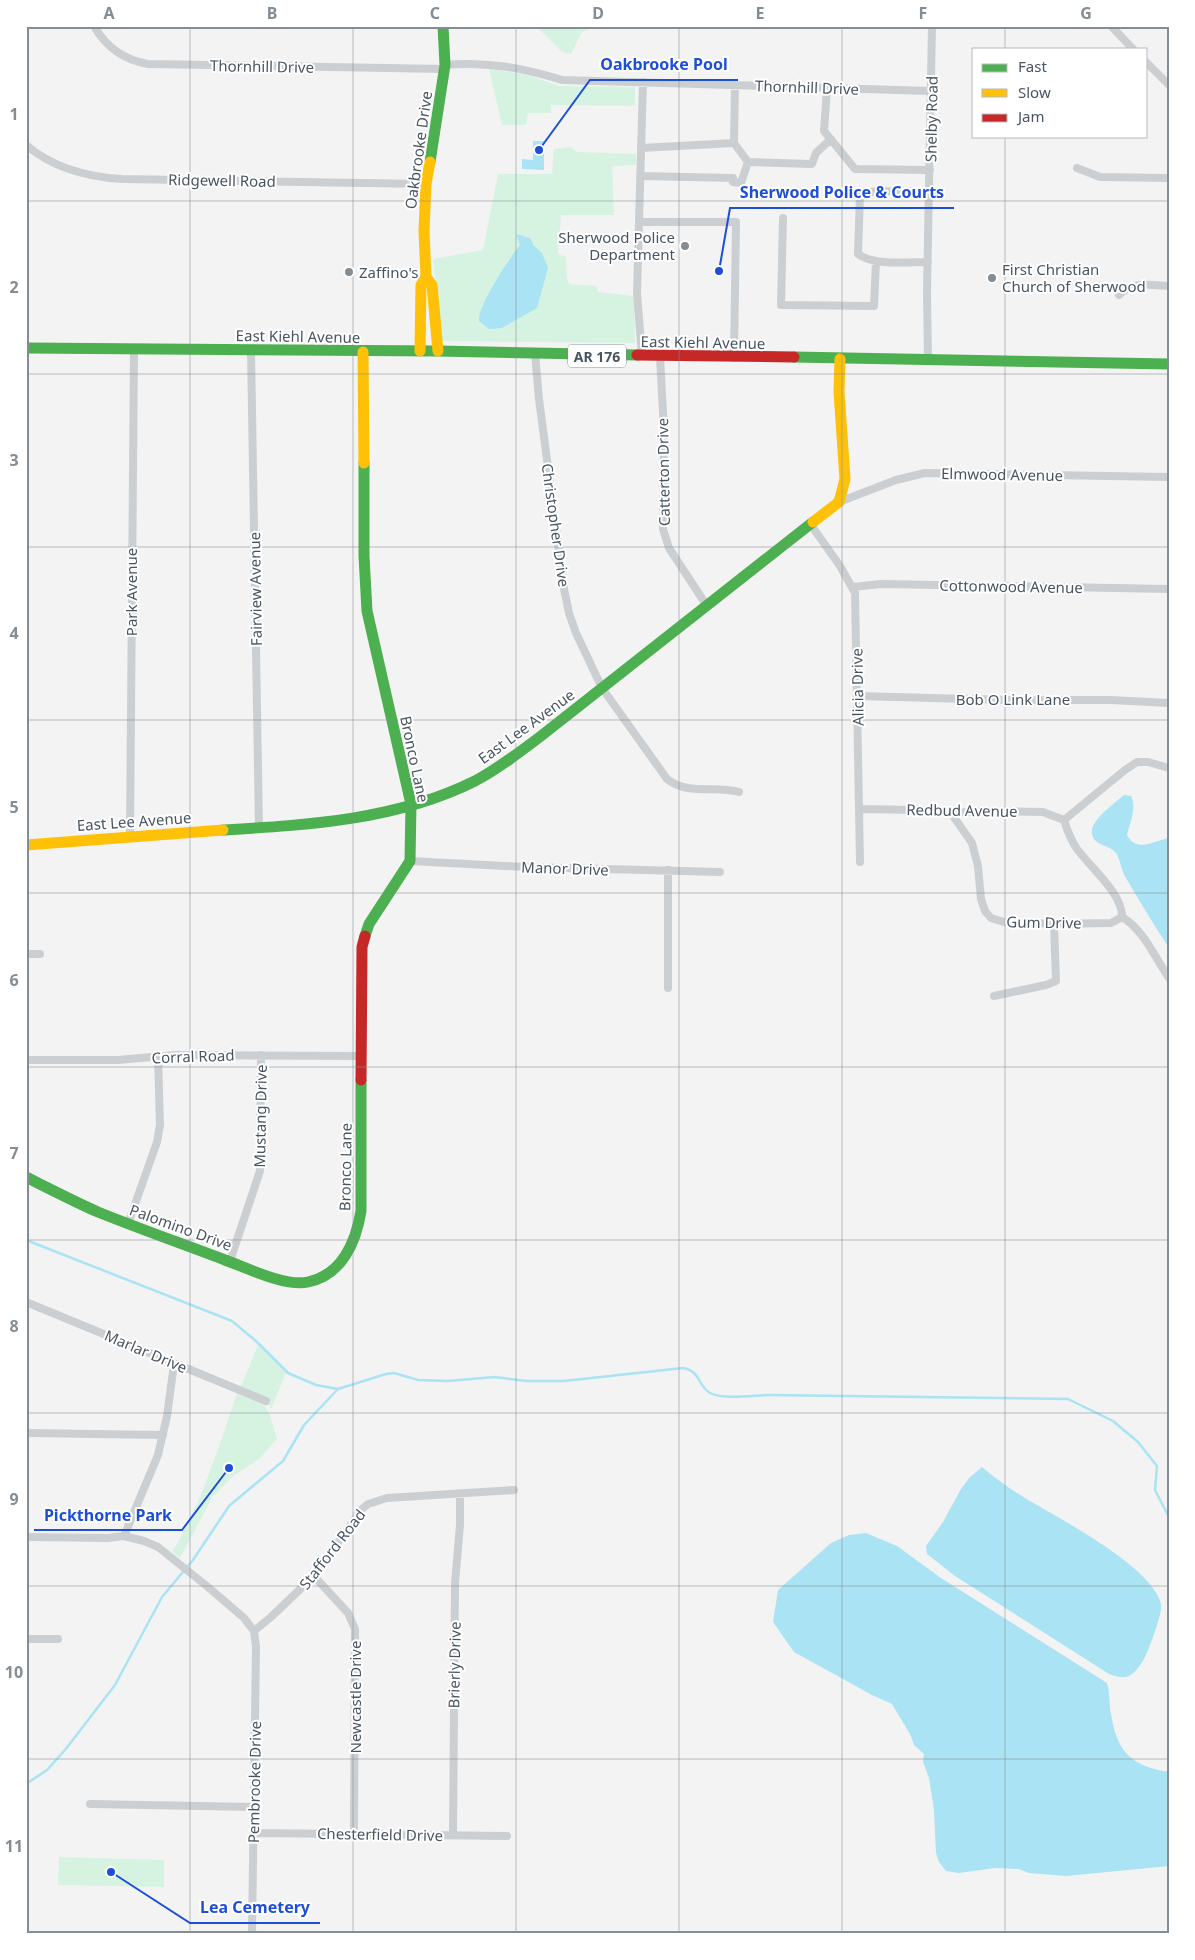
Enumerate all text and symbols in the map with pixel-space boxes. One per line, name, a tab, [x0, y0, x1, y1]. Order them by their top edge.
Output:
text: A	[103, 2, 115, 24]
text: B	[267, 2, 277, 24]
text: C	[430, 2, 440, 24]
text: D	[592, 2, 604, 24]
text: E	[756, 2, 765, 24]
text: F	[919, 2, 927, 24]
text: G	[1080, 2, 1092, 24]
legend	[972, 48, 1148, 138]
callout: Oakbrooke Pool	[590, 49, 738, 80]
text: Oakbrooke Pool	[600, 53, 728, 75]
street label: Thornhill Drive	[210, 55, 314, 77]
text: Fast	[1018, 56, 1047, 76]
street label: Thornhill Drive	[755, 75, 859, 99]
street label: Shelby Road	[920, 76, 942, 162]
text: Slow	[1018, 82, 1051, 102]
street label: Oakbrooke Drive	[400, 90, 436, 210]
text: 1	[9, 103, 19, 125]
text: Jam	[1016, 106, 1045, 126]
street label: Ridgewell Road	[168, 169, 276, 191]
callout: Sherwood Police & Courts	[730, 177, 954, 208]
text: Sherwood Police & Courts	[740, 181, 944, 203]
place label: Sherwood Police Department	[558, 227, 676, 264]
marker: Sherwood Police Department	[679, 240, 691, 252]
place label: First Christian Church of Sherwood	[1002, 259, 1146, 296]
place label: Zaffino's	[359, 262, 419, 282]
marker: Zaffino's	[343, 266, 355, 278]
marker: First Christian Church of Sherwood	[986, 272, 998, 284]
text: 2	[9, 276, 19, 298]
street label: East Kiehl Avenue	[236, 325, 360, 347]
street label: East Kiehl Avenue	[641, 331, 765, 353]
road number: AR 176	[568, 344, 626, 368]
street label: Catterton Drive	[652, 418, 674, 526]
text: 3	[9, 449, 19, 471]
street label: Christopher Drive	[537, 462, 575, 588]
street label: Elmwood Avenue	[941, 463, 1063, 485]
street label: Fairview Avenue	[244, 532, 266, 646]
street label: Park Avenue	[121, 548, 141, 636]
street label: Cottonwood Avenue	[939, 575, 1083, 597]
text: 4	[9, 622, 19, 644]
street label: Alicia Drive	[846, 648, 868, 726]
street label: East Lee Avenue	[474, 684, 578, 768]
street label: Bob O Link Lane	[956, 689, 1070, 709]
street label: Bronco Lane	[396, 714, 434, 804]
text: 5	[9, 796, 19, 818]
street label: Redbud Avenue	[906, 799, 1018, 821]
street label: East Lee Avenue	[76, 807, 192, 835]
street label: Manor Drive	[521, 856, 609, 880]
street label: Gum Drive	[1006, 911, 1082, 933]
text: 6	[9, 969, 19, 991]
street label: Corral Road	[151, 1045, 235, 1067]
street label: Mustang Drive	[249, 1064, 271, 1168]
street label: Bronco Lane	[334, 1123, 356, 1211]
text: 7	[9, 1142, 19, 1164]
street label: Palomino Drive	[127, 1199, 235, 1255]
text: 8	[9, 1315, 19, 1337]
street label: Marlar Drive	[102, 1325, 190, 1377]
text: 9	[9, 1488, 19, 1510]
callout: Pickthorne Park	[34, 1499, 182, 1530]
text: Pickthorne Park	[44, 1504, 172, 1526]
street label: Stafford Road	[294, 1505, 370, 1593]
street label: Brierly Drive	[443, 1621, 465, 1709]
street label: Newcastle Drive	[345, 1641, 365, 1753]
text: 10	[5, 1661, 23, 1683]
street label: Pembrooke Drive	[243, 1721, 265, 1843]
street label: Chesterfield Drive	[317, 1823, 443, 1845]
text: 11	[5, 1835, 23, 1857]
callout: Lea Cemetery	[190, 1892, 320, 1923]
text: Lea Cemetery	[200, 1896, 311, 1918]

